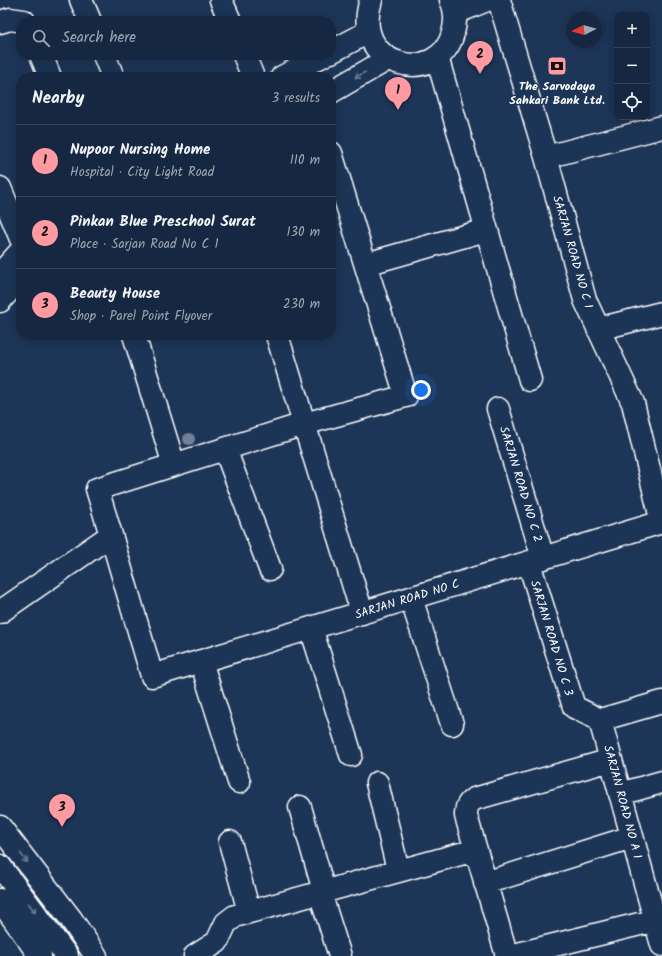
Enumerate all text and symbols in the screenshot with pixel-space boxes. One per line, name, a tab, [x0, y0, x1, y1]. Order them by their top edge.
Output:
north arrow	[566, 12, 602, 48]
map controls	[614, 12, 650, 120]
button: +	[614, 12, 650, 48]
search box	[16, 16, 336, 60]
text: Search here	[62, 26, 136, 50]
icon: search	[30, 27, 52, 49]
pin: 2	[467, 41, 493, 74]
button: −	[614, 48, 650, 84]
bank icon: The Sarvodaya Sahkari Bank Ltd.	[546, 55, 568, 77]
one-way arrow	[354, 72, 366, 80]
pin: 1	[385, 77, 411, 110]
place label: The Sarvodaya Sahkari Bank Ltd.	[509, 77, 605, 110]
button: locate	[614, 84, 650, 120]
text: Nearby	[32, 85, 84, 112]
text: 3 results	[272, 88, 320, 109]
text: Nupoor Nursing Home	[70, 138, 210, 162]
text: 1	[43, 150, 47, 171]
text: 110 m	[290, 150, 320, 171]
text: Hospital · City Light Road	[70, 162, 214, 183]
street label: SARJAN ROAD NO C 1	[547, 193, 598, 311]
text: Pinkan Blue Preschool Surat	[70, 210, 256, 234]
text: 2	[41, 222, 49, 243]
text: 130 m	[286, 222, 320, 243]
text: Place · Sarjan Road No C 1	[70, 234, 219, 255]
text: Beauty House	[70, 282, 160, 306]
text: 3	[41, 294, 49, 315]
text: 230 m	[283, 294, 320, 315]
text: Shop · Parel Point Flyover	[70, 306, 212, 327]
your location	[411, 380, 431, 400]
street label: SARJAN ROAD NO C 2	[494, 424, 547, 544]
street label: SARJAN ROAD NO C	[353, 575, 462, 624]
street label: SARJAN ROAD NO C 3	[525, 578, 578, 698]
street label: SARJAN ROAD NO A 1	[598, 743, 647, 861]
pin: 3	[49, 794, 75, 827]
one-way arrow	[20, 853, 28, 864]
one-way arrow	[28, 902, 36, 913]

